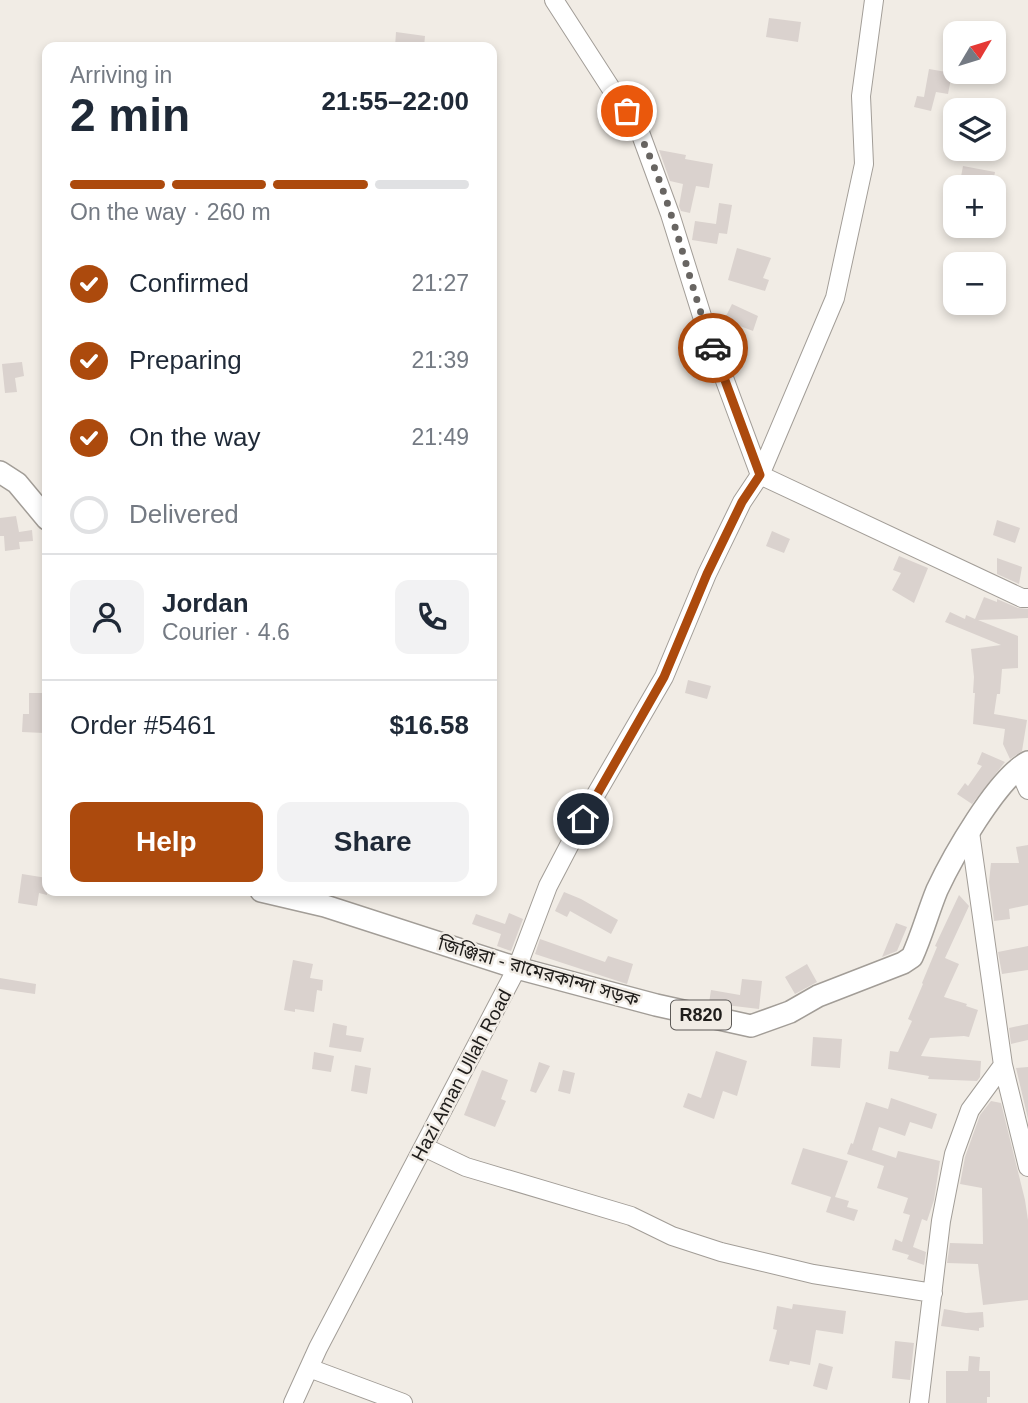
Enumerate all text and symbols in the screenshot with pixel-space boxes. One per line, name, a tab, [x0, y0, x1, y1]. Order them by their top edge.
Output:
north arrow	[943, 21, 1006, 84]
map controls	[943, 21, 1006, 315]
text: Arriving in	[70, 62, 172, 88]
pin	[597, 81, 657, 141]
text: 21:55–22:00	[322, 86, 469, 116]
text: 2 min	[70, 89, 190, 141]
icon: bag	[608, 92, 646, 130]
button: layers	[943, 98, 1006, 161]
button: +	[943, 175, 1006, 238]
text: On the way · 260 m	[70, 199, 271, 225]
button: −	[943, 252, 1006, 315]
icon: check	[70, 265, 108, 303]
text: Confirmed	[129, 268, 249, 298]
text: 21:27	[411, 270, 469, 296]
courier	[678, 313, 748, 383]
icon: car	[694, 329, 732, 367]
icon: check	[70, 342, 108, 380]
text: Preparing	[129, 345, 242, 375]
text: 21:39	[411, 347, 469, 373]
icon: check	[70, 419, 108, 457]
text: On the way	[129, 422, 261, 452]
text: 21:49	[411, 424, 469, 450]
text: Delivered	[129, 499, 239, 529]
button: person	[70, 580, 144, 654]
button: phone	[395, 580, 469, 654]
text: Jordan	[162, 588, 249, 618]
text: Courier · 4.6	[162, 619, 290, 645]
text: Order #5461	[70, 710, 216, 740]
text: $16.58	[389, 710, 469, 740]
pin	[553, 789, 613, 849]
icon: home	[564, 800, 602, 838]
button: Help	[70, 802, 263, 882]
button: Share	[277, 802, 469, 882]
street label: জিঞ্জিরা - রামেরকান্দা সড়ক	[435, 931, 643, 1010]
street label: Hazi Aman Ullah Road	[407, 986, 516, 1165]
road number: R820	[671, 1000, 731, 1030]

